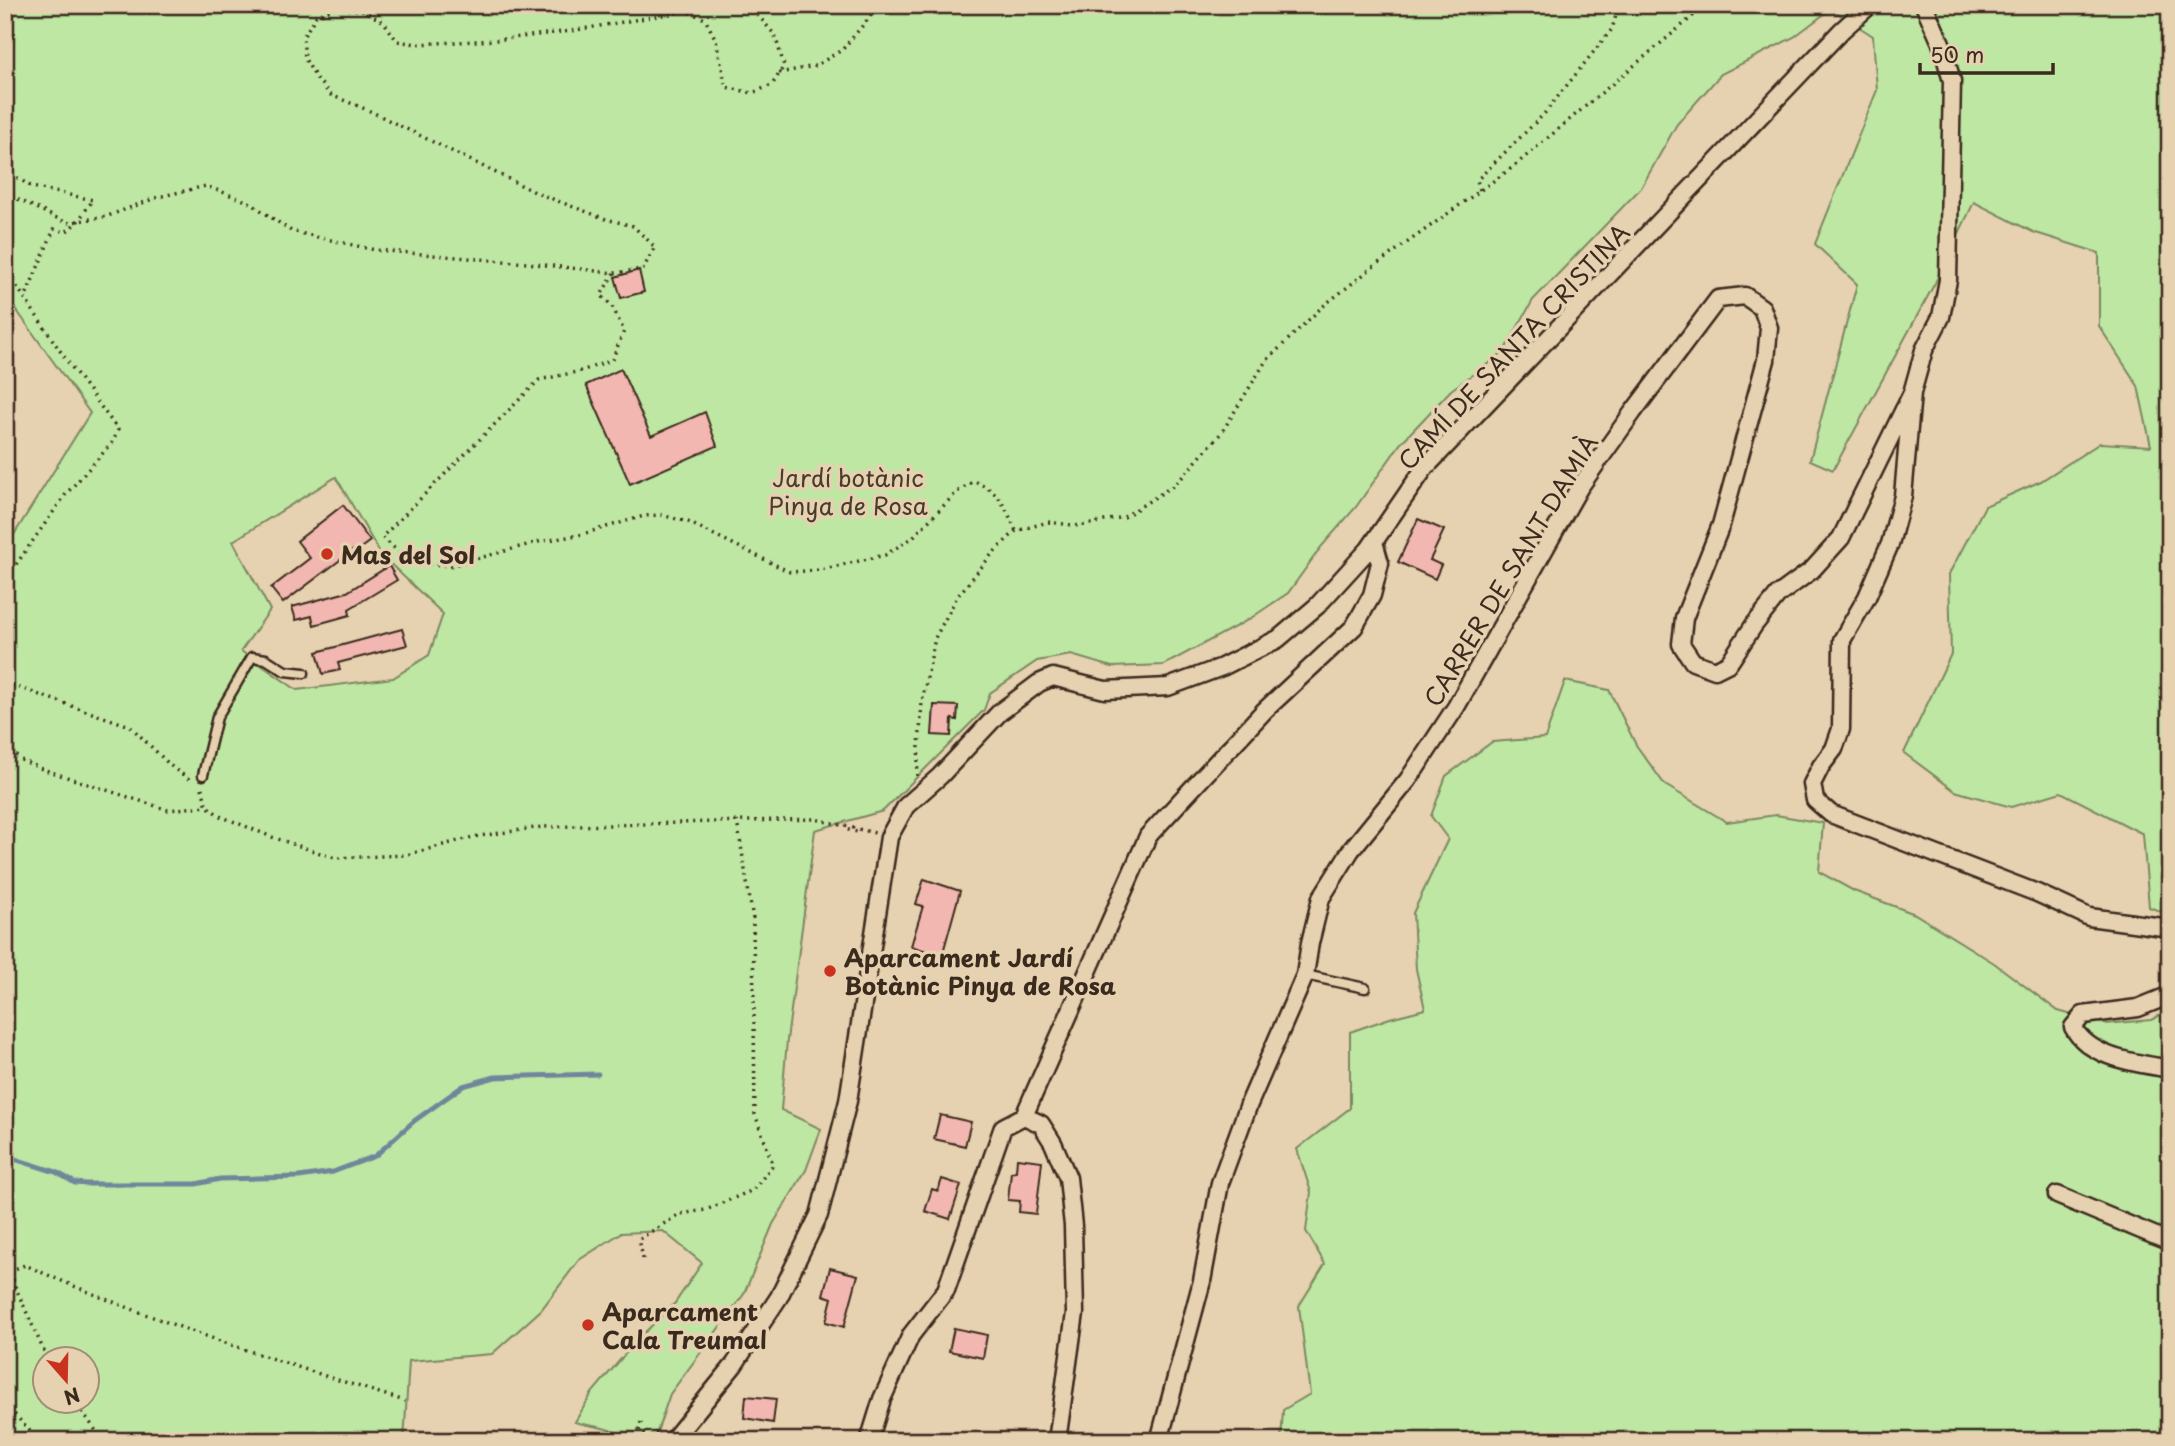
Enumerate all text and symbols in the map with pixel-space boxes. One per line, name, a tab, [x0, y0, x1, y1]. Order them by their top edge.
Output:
scale bar	[1920, 32, 2052, 76]
text: 50 m	[1930, 38, 1984, 70]
street label: CAMÍ DE SANTA CRISTINA	[1389, 215, 1637, 477]
street label: CARRER DE SANT DAMIÀ	[1414, 427, 1606, 713]
park label: Jardí botànic Pinya de Rosa	[768, 459, 928, 523]
place label: Mas del Sol	[341, 536, 475, 572]
marker: Mas del Sol	[319, 546, 335, 562]
place label: Aparcament Jardí Botànic Pinya de Rosa	[844, 939, 1117, 1003]
marker: Aparcament Jardí Botànic Pinya de Rosa	[822, 963, 838, 979]
place label: Aparcament Cala Treumal	[602, 1293, 767, 1357]
marker: Aparcament Cala Treumal	[580, 1317, 596, 1333]
north arrow	[32, 1344, 102, 1414]
text: N	[60, 1381, 84, 1413]

